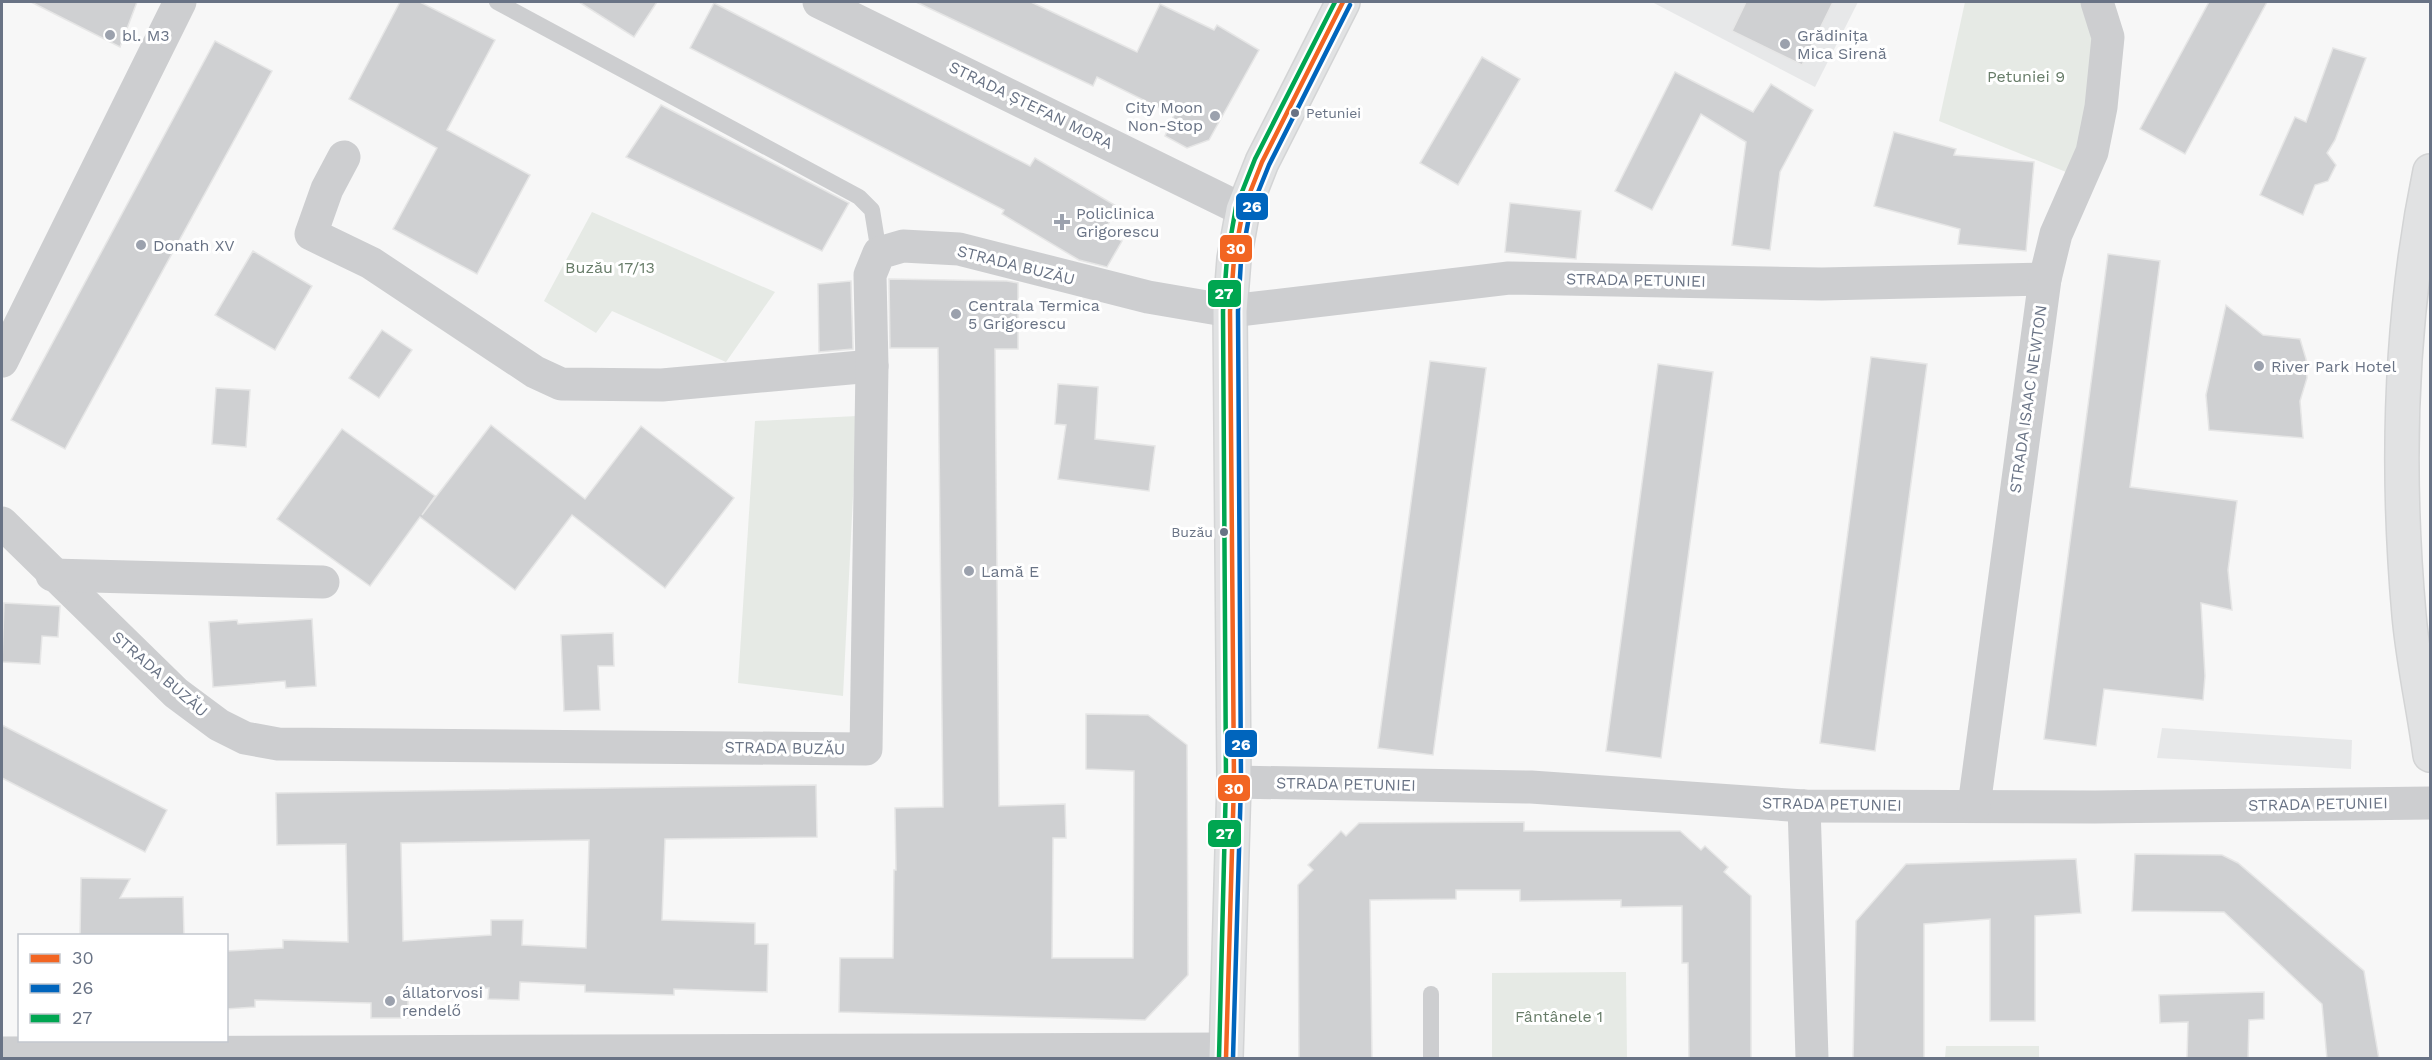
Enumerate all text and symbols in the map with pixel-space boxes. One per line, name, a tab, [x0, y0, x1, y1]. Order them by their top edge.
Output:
place label: bl. M3	[122, 26, 170, 45]
place label: Grădinița Mica Sirenă	[1797, 26, 1887, 63]
marker: bl. M3	[103, 28, 117, 42]
marker: Grădinița Mica Sirenă	[1778, 37, 1792, 51]
street label: STRADA ȘTEFAN MORA	[946, 57, 1116, 153]
park label: Petuniei 9	[1987, 67, 2065, 86]
place label: City Moon Non-Stop	[1125, 98, 1203, 135]
place label: Petuniei	[1306, 105, 1361, 121]
marker: Petuniei	[1289, 107, 1301, 119]
marker: City Moon Non-Stop	[1208, 109, 1222, 123]
line badge: 26	[1235, 192, 1269, 221]
text: 26	[1242, 197, 1262, 216]
place label: Policlinica Grigorescu	[1076, 204, 1159, 241]
marker: Policlinica Grigorescu	[1053, 213, 1071, 231]
line badge: 30	[1219, 234, 1253, 263]
place label: Donath XV	[153, 236, 235, 255]
marker: Donath XV	[134, 238, 148, 252]
text: 30	[1226, 239, 1246, 258]
street label: STRADA BUZĂU	[955, 241, 1077, 289]
park label: Buzău 17/13	[565, 258, 655, 277]
street label: STRADA PETUNIEI	[1566, 269, 1706, 291]
line badge: 27	[1207, 279, 1242, 308]
text: 27	[1215, 284, 1234, 303]
place label: Centrala Termica 5 Grigorescu	[968, 296, 1100, 333]
street label: STRADA ISAAC NEWTON	[2005, 304, 2051, 494]
marker: Centrala Termica 5 Grigorescu	[949, 307, 963, 321]
place label: River Park Hotel	[2271, 357, 2397, 376]
marker: River Park Hotel	[2252, 359, 2266, 373]
place label: Buzău	[1171, 524, 1213, 540]
marker: Buzău	[1218, 526, 1230, 538]
place label: Lamă E	[981, 562, 1039, 581]
marker: Lamă E	[962, 564, 976, 578]
street label: STRADA BUZĂU	[108, 627, 212, 721]
line badge: 26	[1224, 729, 1258, 758]
text: 26	[1231, 735, 1251, 754]
street label: STRADA BUZĂU	[725, 737, 845, 759]
street label: STRADA PETUNIEI	[1276, 773, 1416, 795]
line badge: 30	[1217, 774, 1251, 802]
text: 30	[1224, 779, 1244, 798]
street label: STRADA PETUNIEI	[1762, 793, 1902, 815]
street label: STRADA PETUNIEI	[2248, 793, 2388, 815]
line badge: 27	[1207, 819, 1242, 848]
text: 27	[1216, 824, 1235, 843]
legend	[18, 934, 228, 1042]
text: 30	[72, 947, 94, 968]
text: 26	[72, 977, 93, 998]
place label: állatorvosi rendelő	[402, 983, 483, 1020]
marker: állatorvosi rendelő	[383, 994, 397, 1008]
text: 27	[72, 1007, 92, 1028]
park label: Fântânele 1	[1515, 1007, 1603, 1026]

